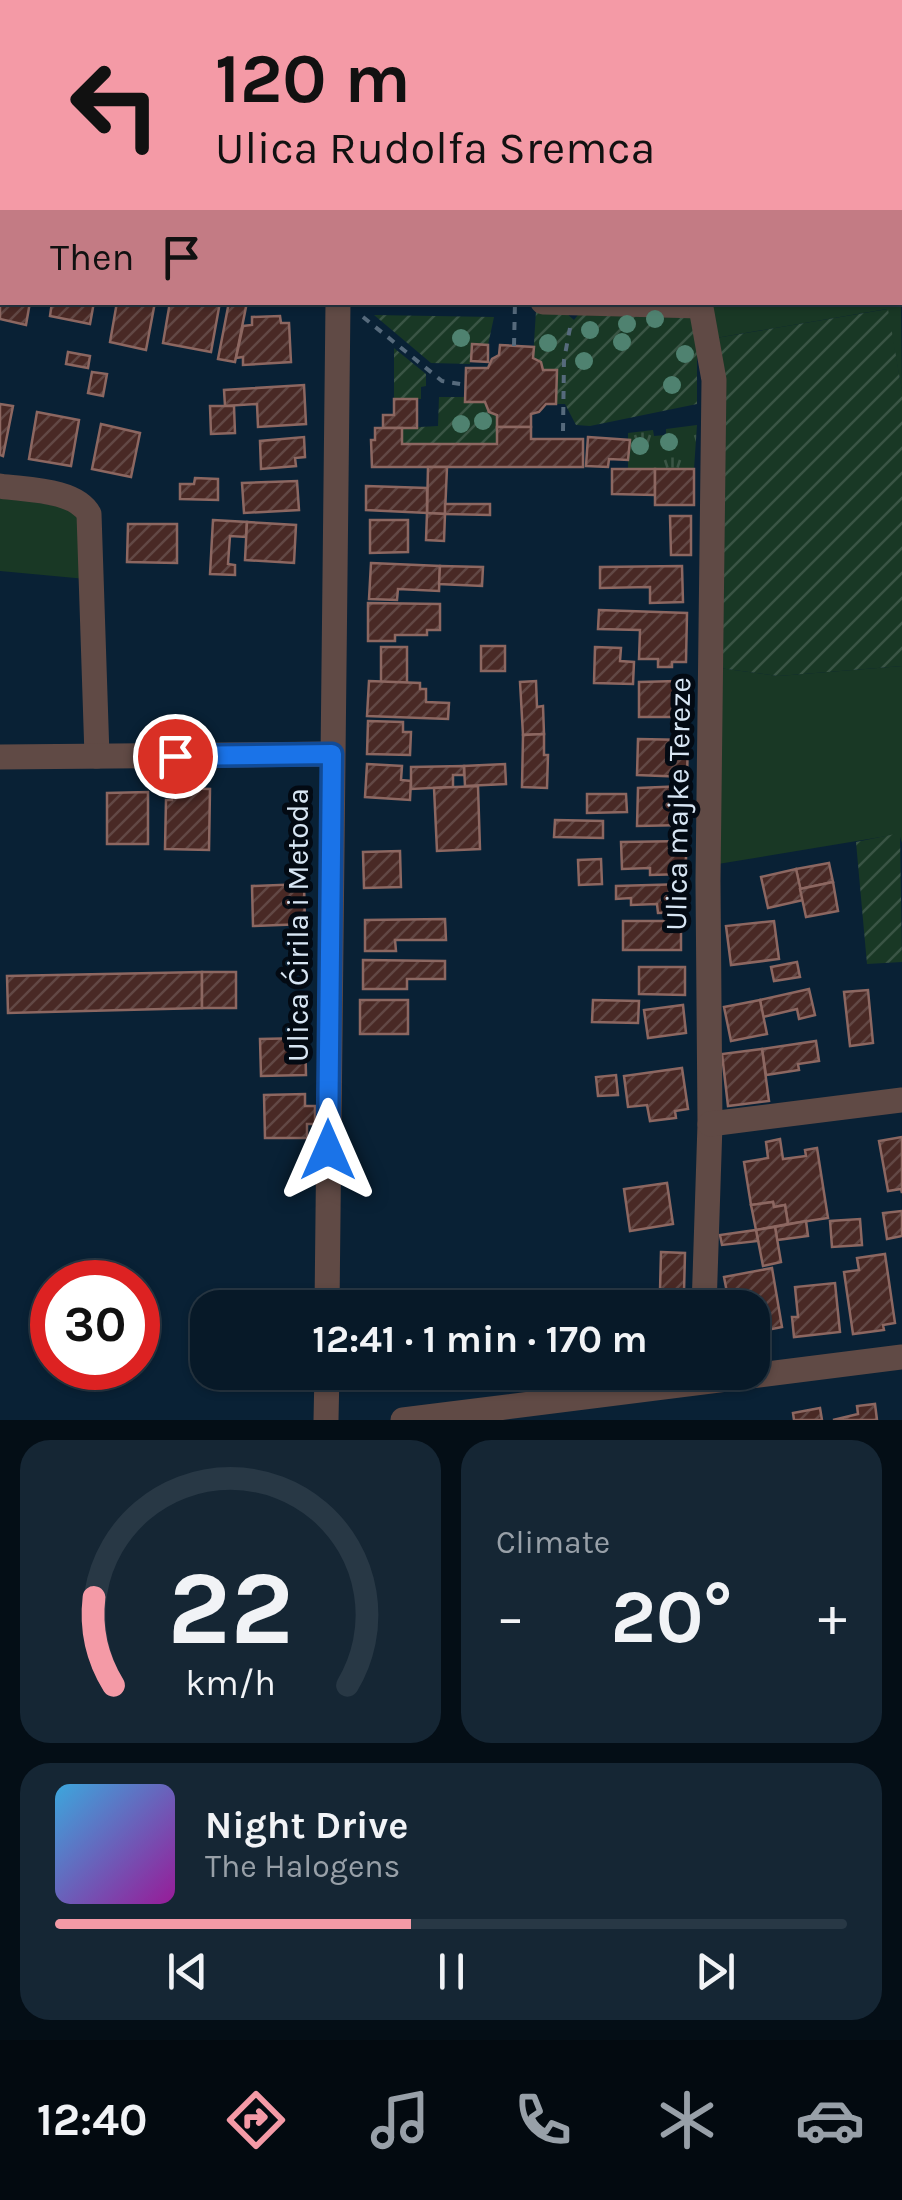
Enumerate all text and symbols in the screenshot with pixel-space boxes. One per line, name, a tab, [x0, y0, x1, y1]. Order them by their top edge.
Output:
text: 120 m	[215, 38, 411, 120]
icon: left	[50, 40, 180, 170]
text: Ulica Rudolfa Sremca	[215, 122, 655, 174]
icon: arrive	[154, 230, 209, 285]
text: Then	[50, 235, 134, 280]
street label: Ulica majke Tereze	[658, 677, 698, 931]
pin	[133, 714, 218, 799]
icon: arrive	[148, 729, 203, 784]
street label: Ulica Ćirila i Metoda	[280, 788, 316, 1062]
position arrow	[276, 1098, 380, 1202]
speed limit sign: 30	[30, 1260, 160, 1390]
text: 12:41 · 1 min · 170 m	[312, 1317, 648, 1362]
text: Climate	[496, 1524, 610, 1561]
text: 22	[168, 1548, 293, 1669]
text: 20°	[611, 1573, 732, 1661]
text: −	[496, 1585, 525, 1649]
text: +	[818, 1585, 847, 1649]
text: km/h	[185, 1662, 276, 1704]
text: Night Drive	[205, 1803, 408, 1848]
text: The Halogens	[205, 1848, 400, 1885]
icon: previous	[160, 1944, 215, 1999]
icon: pause	[424, 1944, 479, 1999]
icon: next	[688, 1944, 743, 1999]
icon: directions	[221, 2085, 291, 2155]
icon: music	[365, 2085, 435, 2155]
icon: phone	[508, 2085, 578, 2155]
icon: climate	[652, 2085, 722, 2155]
icon: car	[795, 2085, 865, 2155]
text: 12:40	[37, 2094, 147, 2146]

